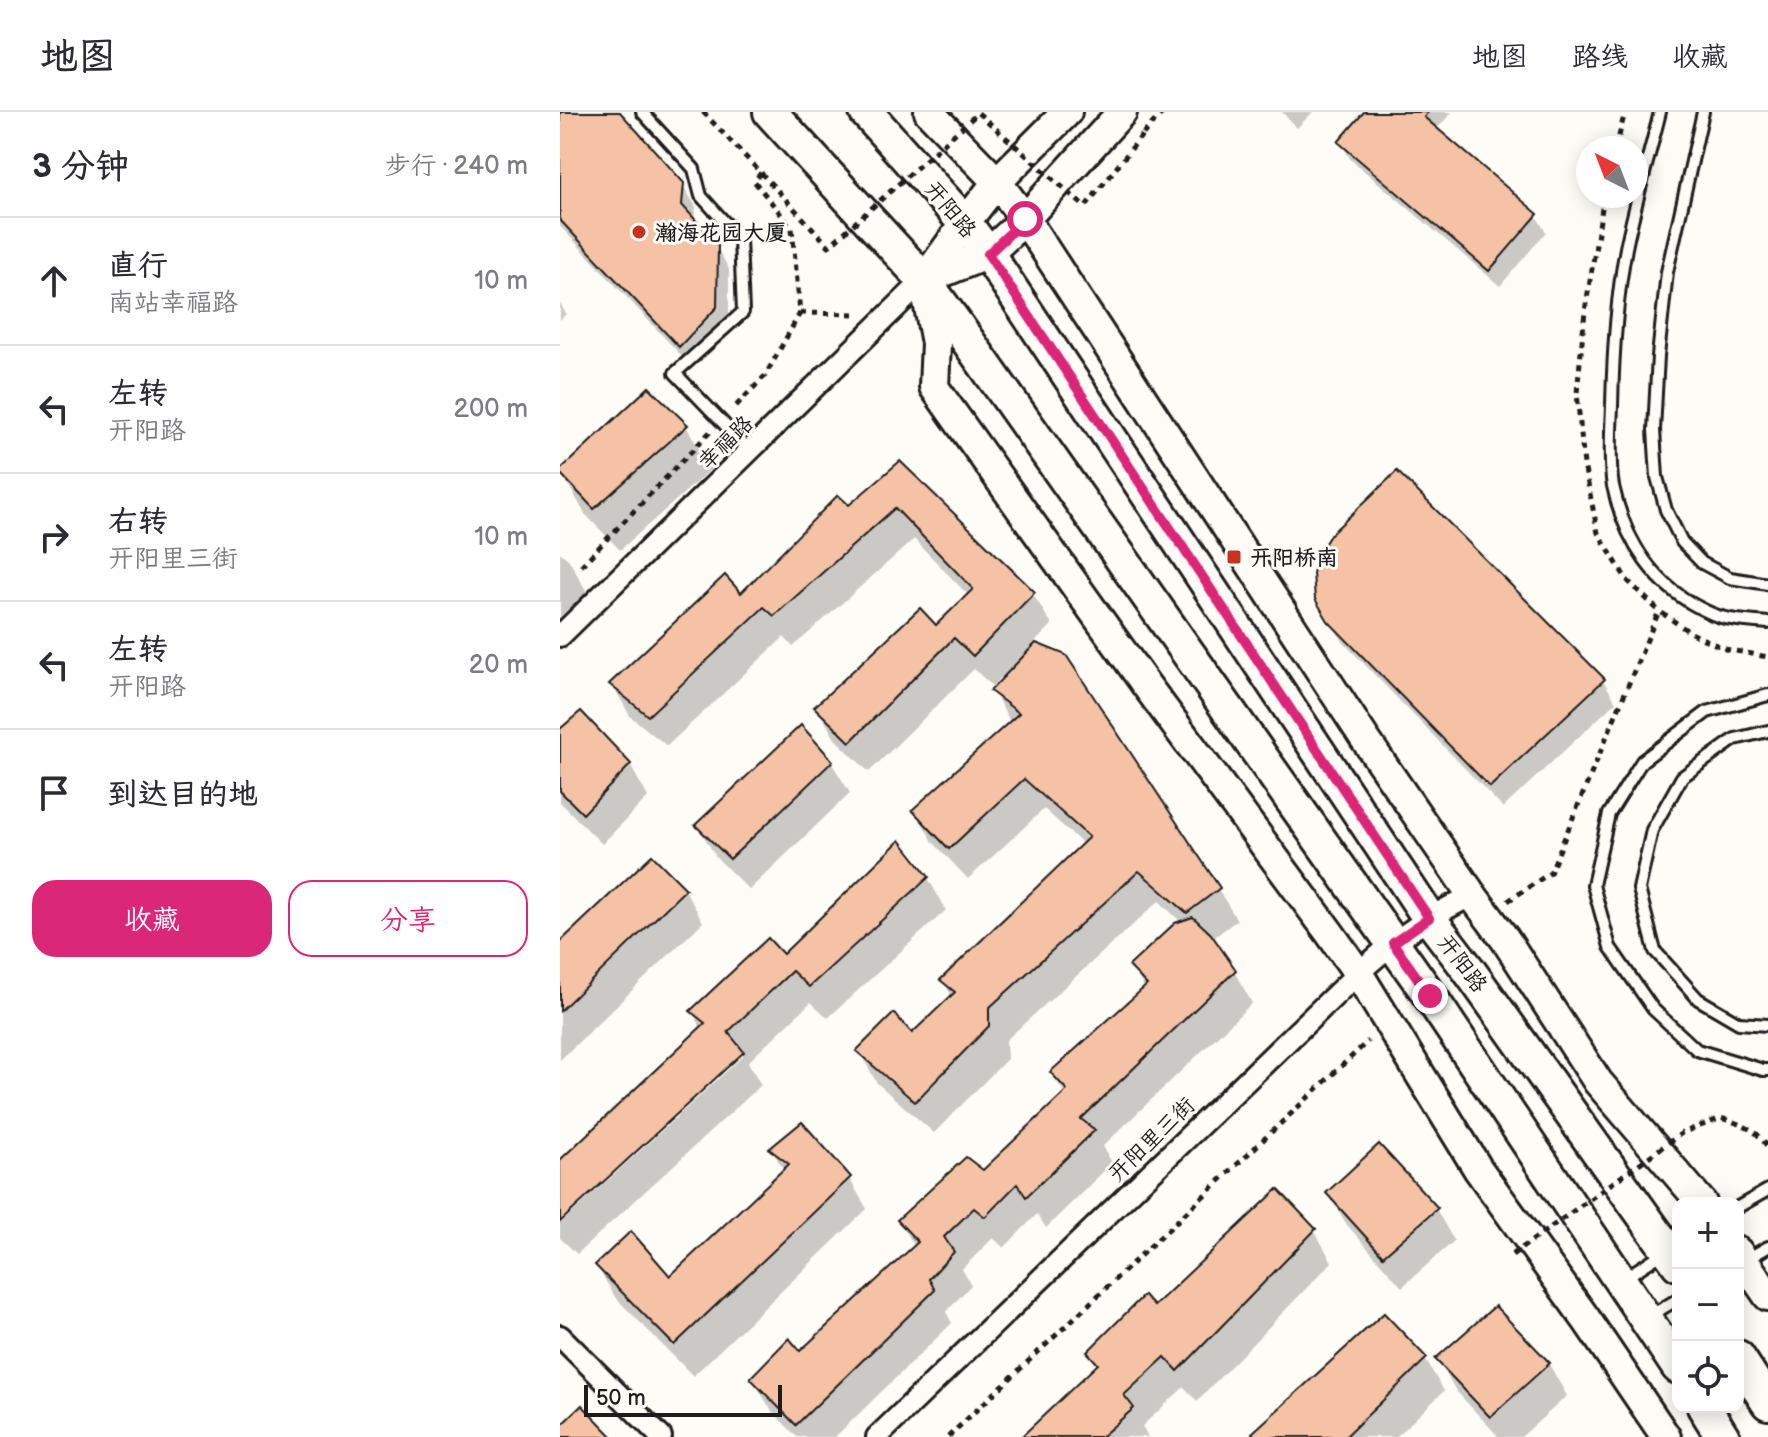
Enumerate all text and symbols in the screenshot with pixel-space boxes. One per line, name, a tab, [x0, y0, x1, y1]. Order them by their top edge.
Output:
text: 地图	[40, 35, 116, 80]
text: 地图	[1472, 41, 1528, 74]
text: 路线	[1572, 41, 1628, 74]
text: 收藏	[1672, 41, 1728, 74]
north arrow	[1576, 136, 1648, 208]
text: 3 分钟	[32, 146, 129, 187]
text: 步行 · 240 m	[384, 151, 528, 182]
street label: 开阳路	[918, 176, 981, 244]
route start	[1007, 201, 1043, 237]
place label: 瀚海花园大厦	[655, 220, 787, 247]
marker: 瀚海花园大厦	[630, 223, 648, 241]
text: 直行	[108, 248, 168, 284]
icon: ahead	[32, 259, 76, 303]
text: 10 m	[474, 266, 528, 297]
text: 南站幸福路	[108, 288, 238, 319]
text: 左转	[108, 376, 168, 412]
icon: left	[32, 387, 76, 431]
text: 200 m	[454, 394, 528, 425]
street label: 幸福路	[693, 410, 759, 476]
text: 开阳路	[108, 416, 186, 447]
text: 右转	[108, 504, 168, 540]
icon: right	[32, 515, 76, 559]
text: 10 m	[474, 522, 528, 553]
text: 开阳里三街	[108, 544, 238, 575]
place label: 开阳桥南	[1250, 545, 1338, 572]
marker: 开阳桥南	[1225, 548, 1243, 566]
text: 左转	[108, 632, 168, 668]
icon: left	[32, 643, 76, 687]
text: 20 m	[469, 650, 528, 681]
text: 开阳路	[108, 672, 186, 703]
icon: arrive	[32, 771, 76, 815]
text: 到达目的地	[108, 777, 258, 813]
button: 收藏	[32, 880, 272, 957]
button: 分享	[288, 880, 528, 957]
street label: 开阳路	[1431, 929, 1492, 998]
route end	[1412, 978, 1448, 1014]
street label: 开阳里三街	[1103, 1092, 1201, 1188]
map controls	[1672, 1197, 1744, 1413]
button: +	[1672, 1197, 1744, 1269]
button: −	[1672, 1269, 1744, 1341]
button: locate	[1672, 1341, 1744, 1413]
scale bar	[584, 1381, 782, 1417]
text: 50 m	[596, 1385, 646, 1412]

